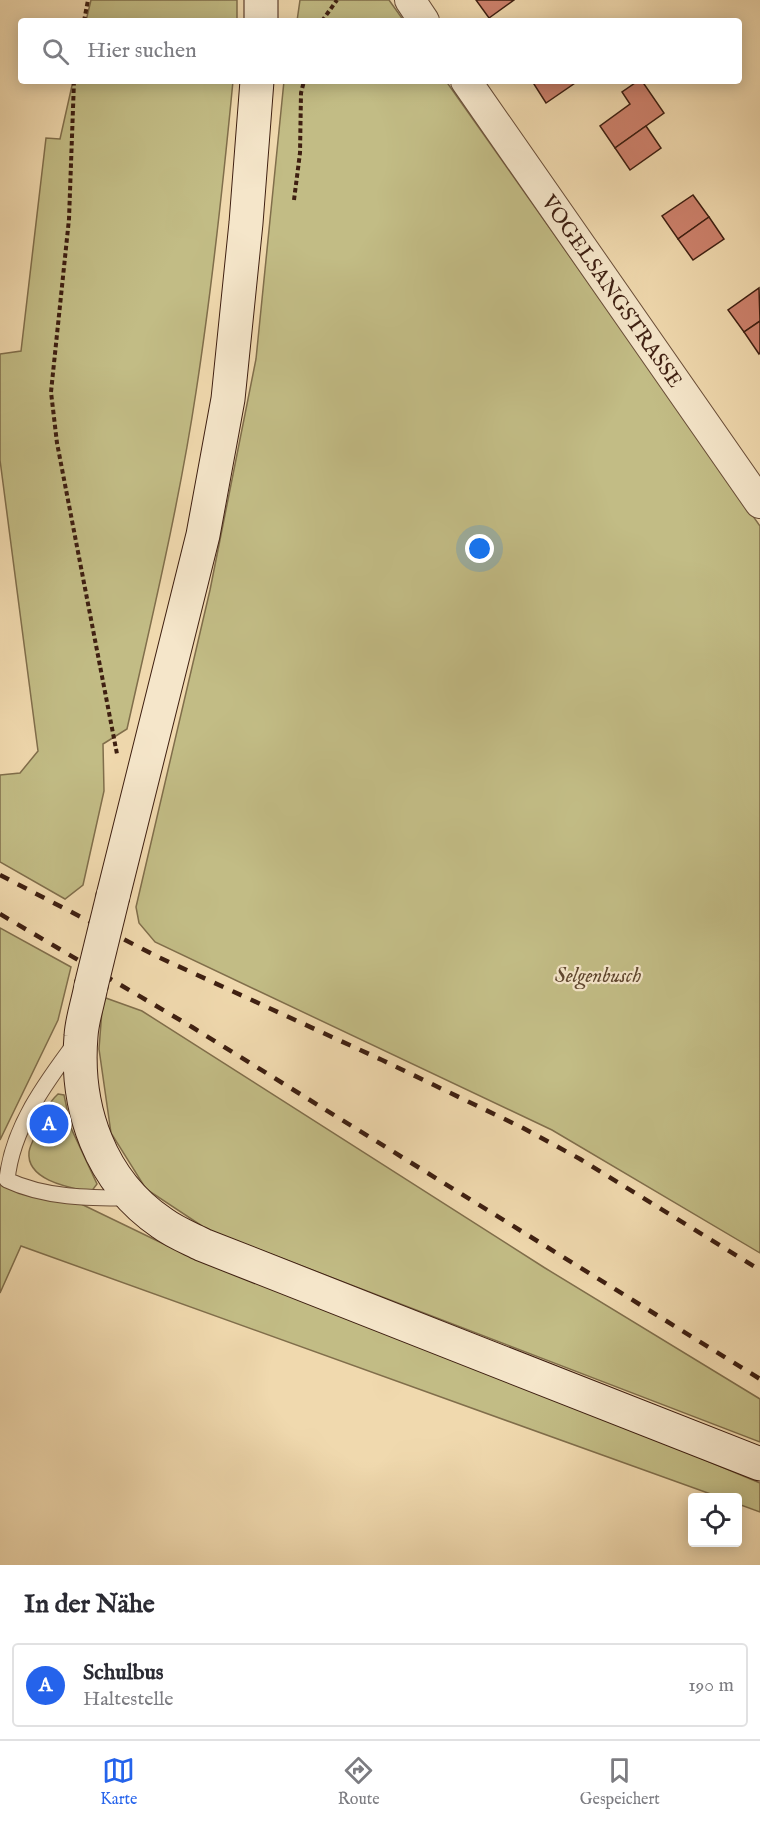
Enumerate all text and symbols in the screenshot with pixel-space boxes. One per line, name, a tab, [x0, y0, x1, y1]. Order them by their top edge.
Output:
search box	[18, 18, 742, 84]
icon: search	[39, 35, 72, 68]
text: Hier suchen	[87, 37, 197, 65]
street label: VOGELSANGSTRASSE	[534, 189, 688, 394]
your location	[465, 534, 494, 563]
park label: Selgenbusch	[555, 963, 641, 990]
pin: A	[29, 1102, 68, 1146]
map controls	[688, 1493, 742, 1547]
button: locate	[688, 1493, 742, 1547]
text: In der Nähe	[24, 1588, 155, 1621]
text: Schulbus	[83, 1659, 164, 1687]
text: A	[39, 1673, 52, 1698]
text: 190 m	[688, 1673, 734, 1698]
text: Haltestelle	[83, 1687, 173, 1712]
tab: Karte	[100, 1754, 137, 1810]
tab: Route	[338, 1754, 380, 1810]
tab: Gespeichert	[580, 1754, 660, 1810]

